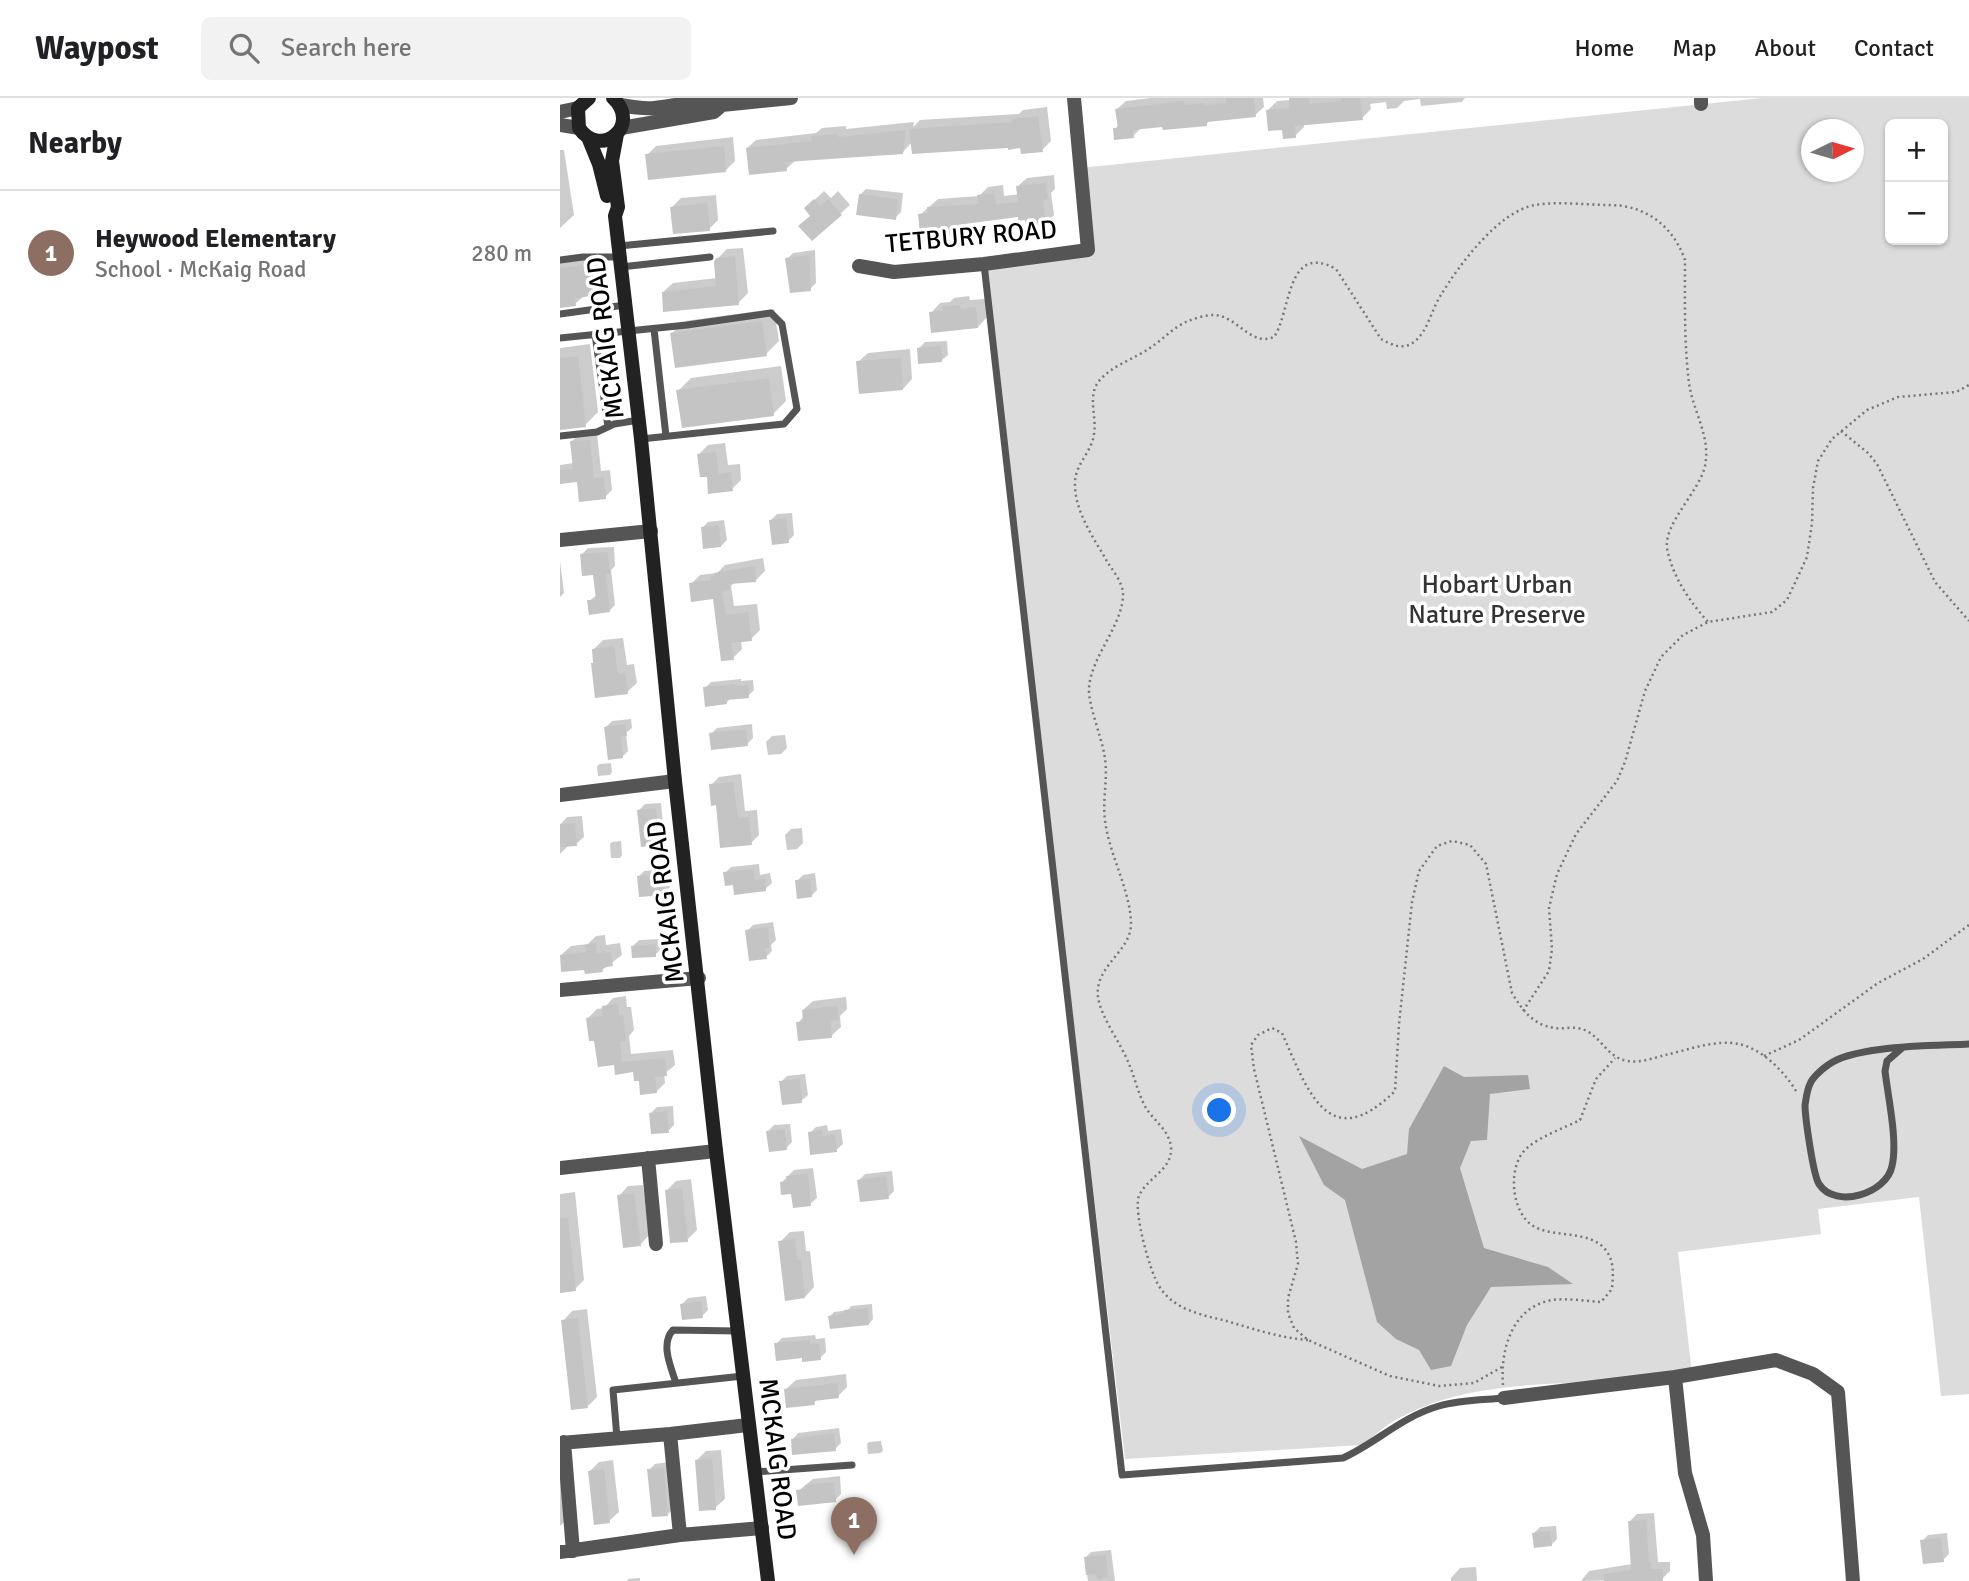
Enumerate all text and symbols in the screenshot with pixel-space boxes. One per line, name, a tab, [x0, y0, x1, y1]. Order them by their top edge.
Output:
search box	[201, 17, 691, 80]
text: Waypost	[35, 28, 159, 69]
icon: search	[225, 29, 263, 67]
text: Search here	[281, 32, 412, 64]
text: Home	[1574, 33, 1634, 63]
text: Map	[1672, 33, 1717, 63]
text: About	[1755, 33, 1816, 63]
text: Contact	[1854, 33, 1934, 63]
north arrow	[1801, 119, 1864, 182]
map controls	[1885, 119, 1948, 245]
button: +	[1885, 119, 1948, 182]
text: Nearby	[28, 125, 122, 162]
button: −	[1885, 182, 1948, 245]
street label: TETBURY ROAD	[884, 214, 1058, 260]
text: Heywood Elementary	[95, 223, 336, 255]
text: 1	[45, 239, 57, 268]
text: 280 m	[471, 239, 532, 268]
text: School · McKaig Road	[95, 255, 306, 284]
street label: MCKAIG ROAD	[580, 255, 632, 421]
park label: Hobart Urban Nature Preserve	[1408, 569, 1586, 631]
street label: MCKAIG ROAD	[640, 819, 692, 985]
your location	[1202, 1093, 1236, 1127]
street label: MCKAIG ROAD	[751, 1376, 803, 1542]
pin: 1	[831, 1497, 877, 1555]

